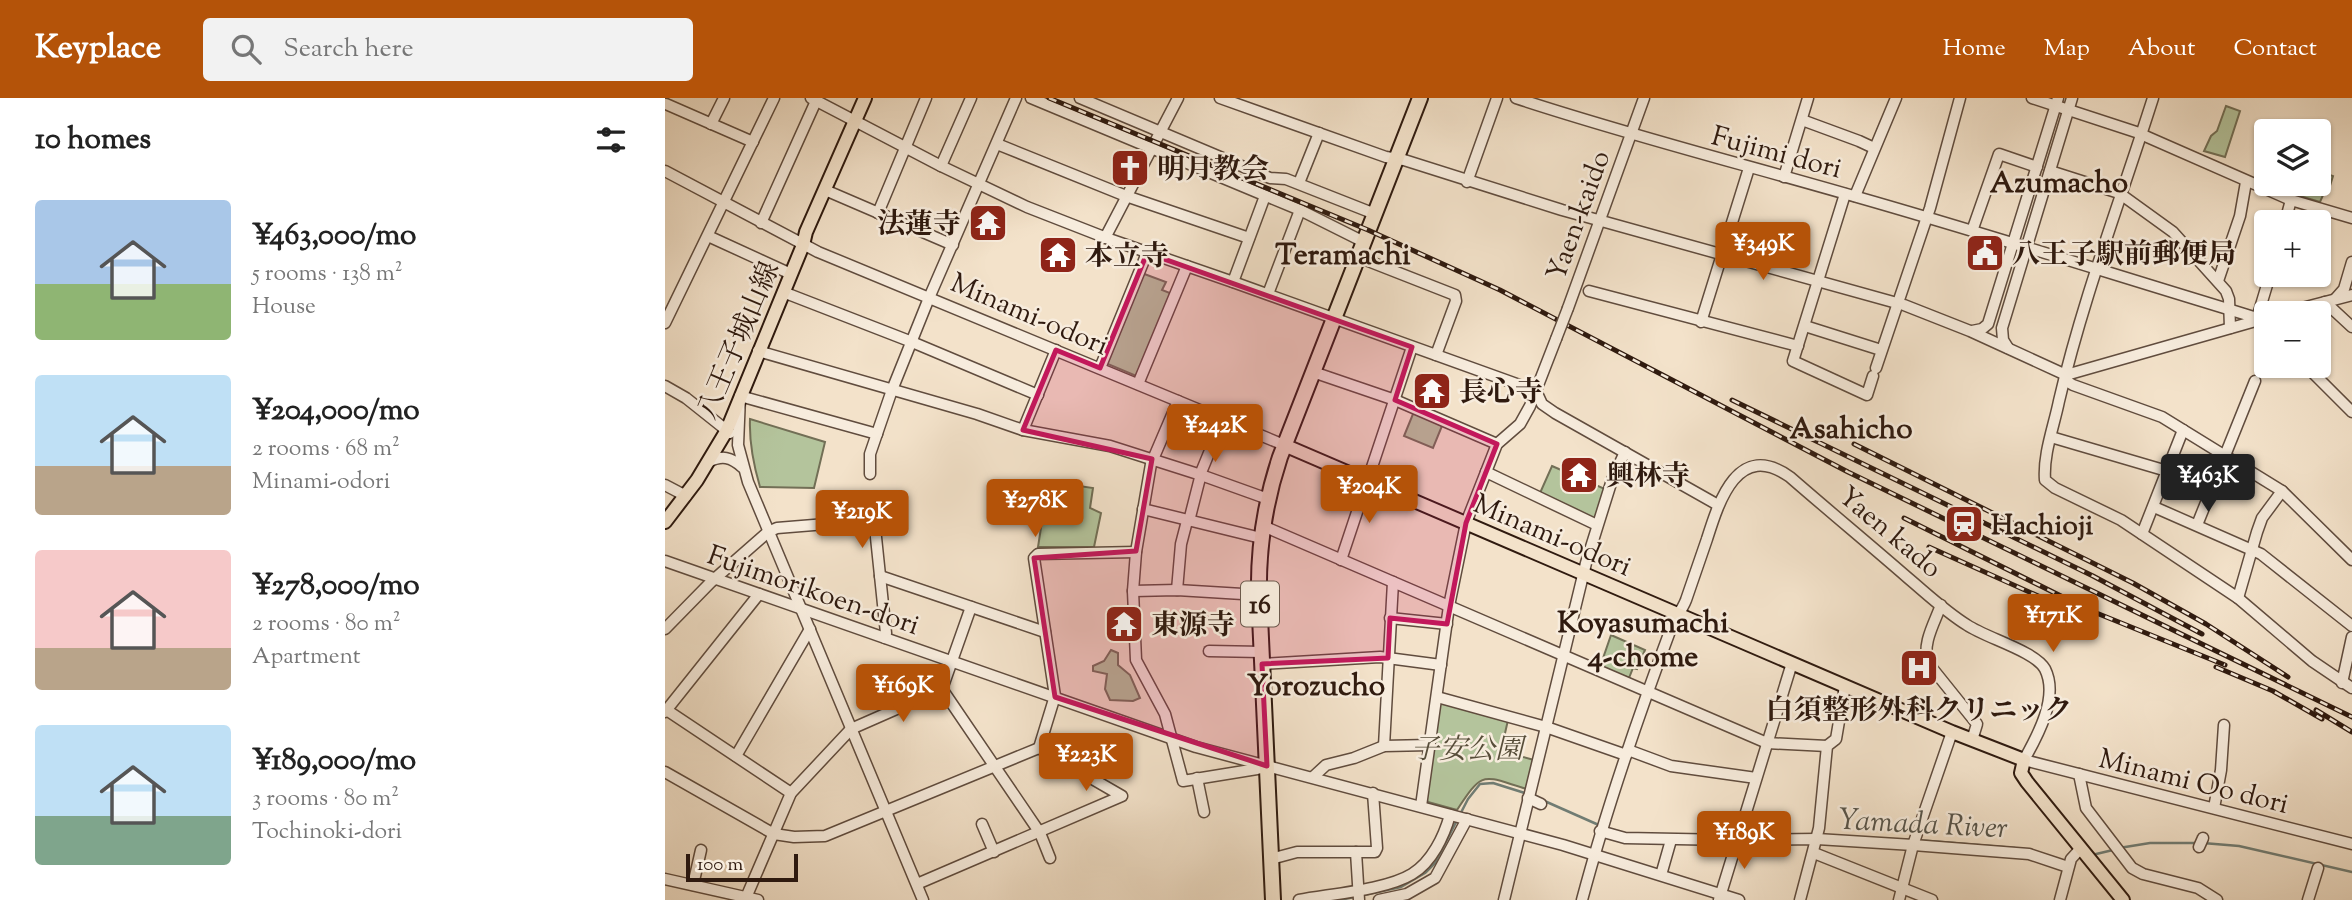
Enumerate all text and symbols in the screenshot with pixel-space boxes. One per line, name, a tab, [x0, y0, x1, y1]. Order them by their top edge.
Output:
search box	[203, 18, 693, 81]
text: Keyplace	[35, 25, 161, 73]
icon: search	[227, 30, 265, 68]
text: Search here	[283, 31, 414, 68]
text: Home	[1943, 32, 2006, 66]
text: Map	[2044, 32, 2090, 66]
text: About	[2128, 32, 2195, 66]
text: Contact	[2233, 32, 2317, 66]
street label: Fujimi dori	[1707, 117, 1846, 190]
text: 10 homes	[35, 119, 151, 162]
map controls	[2254, 119, 2331, 378]
button: layers	[2254, 119, 2331, 196]
icon: filters	[592, 121, 630, 159]
street label: Yaen-kaido	[1538, 145, 1622, 287]
church icon: 明月教会	[1109, 147, 1151, 189]
place label: 明月教会	[1157, 151, 1269, 191]
district label: Azumacho	[1990, 163, 2128, 206]
temple icon: 法蓮寺	[967, 202, 1009, 244]
place label: 法蓮寺	[877, 206, 961, 246]
button: +	[2254, 210, 2331, 287]
text: ¥463,000/mo	[252, 215, 416, 258]
pin: ¥349K	[1714, 222, 1812, 282]
icon: home	[91, 228, 175, 312]
text: ¥349K	[1731, 228, 1795, 261]
public building icon: 八王子駅前郵便局	[1964, 232, 2006, 274]
temple icon: 本立寺	[1037, 234, 1079, 276]
district label: Teramachi	[1275, 235, 1411, 278]
place label: 八王子駅前郵便局	[2012, 236, 2236, 276]
place label: 本立寺	[1085, 238, 1169, 278]
street label: 八王子城山線	[689, 256, 791, 426]
text: 5 rooms · 138 m²	[252, 258, 403, 291]
street label: Minami-odori	[944, 264, 1114, 367]
text: House	[252, 291, 316, 324]
button: −	[2254, 301, 2331, 378]
temple icon: 長心寺	[1411, 370, 1453, 412]
place label: 長心寺	[1459, 374, 1543, 414]
text: ¥204,000/mo	[252, 390, 420, 433]
icon: home	[91, 403, 175, 487]
pin: ¥242K	[1166, 404, 1264, 464]
district label: Asahicho	[1789, 409, 1913, 452]
text: ¥242K	[1183, 410, 1247, 443]
text: 2 rooms · 68 m²	[252, 433, 400, 466]
temple icon: 興林寺	[1558, 454, 1600, 496]
pin: ¥463K	[2159, 454, 2257, 514]
place label: 興林寺	[1606, 458, 1690, 498]
text: ¥463K	[2177, 460, 2239, 493]
text: Minami-odori	[252, 466, 390, 499]
pin: ¥204K	[1320, 466, 1418, 525]
text: ¥204K	[1337, 471, 1401, 504]
street label: Yaen kado	[1828, 478, 1950, 589]
pin: ¥278K	[986, 480, 1084, 539]
text: ¥278K	[1002, 485, 1068, 518]
street label: Minami-odori	[1467, 485, 1637, 588]
pin: ¥219K	[813, 490, 911, 550]
text: ¥219K	[832, 496, 892, 529]
station icon: Hachioji	[1943, 503, 1985, 545]
place label: Hachioji	[1991, 507, 2093, 547]
street label: Fujimorikoen-dori	[702, 537, 924, 647]
text: ¥278,000/mo	[252, 565, 420, 608]
icon: home	[91, 578, 175, 662]
road number: 16	[1241, 582, 1279, 626]
pin: ¥171K	[2004, 594, 2102, 654]
text: ¥171K	[2024, 600, 2082, 633]
temple icon: 東源寺	[1103, 603, 1145, 645]
district label: Koyasumachi 4-chome	[1557, 603, 1729, 680]
place label: 東源寺	[1151, 607, 1235, 647]
text: 2 rooms · 80 m²	[252, 608, 400, 641]
text: Apartment	[252, 641, 361, 674]
hospital icon: 白須整形外科クリニック	[1898, 647, 1940, 689]
pin: ¥169K	[854, 664, 952, 724]
district label: Yorozucho	[1247, 666, 1385, 709]
text: ¥169K	[872, 670, 934, 703]
place label: 白須整形外科クリニック	[1766, 692, 2072, 732]
park label: 子安公園	[1411, 731, 1527, 771]
pin: ¥223K	[1037, 734, 1135, 793]
text: ¥223K	[1055, 739, 1117, 772]
text: ¥189,000/mo	[252, 740, 416, 783]
street label: Minami Oo dori	[2094, 740, 2293, 826]
icon: home	[91, 753, 175, 837]
text: 3 rooms · 80 m²	[252, 783, 399, 816]
water label: Yamada River	[1837, 800, 2009, 851]
pin: ¥189K	[1695, 812, 1793, 871]
text: Tochinoki-dori	[252, 816, 402, 849]
text: ¥189K	[1713, 817, 1775, 850]
scale bar	[686, 851, 798, 883]
text: 100 m	[697, 852, 743, 879]

